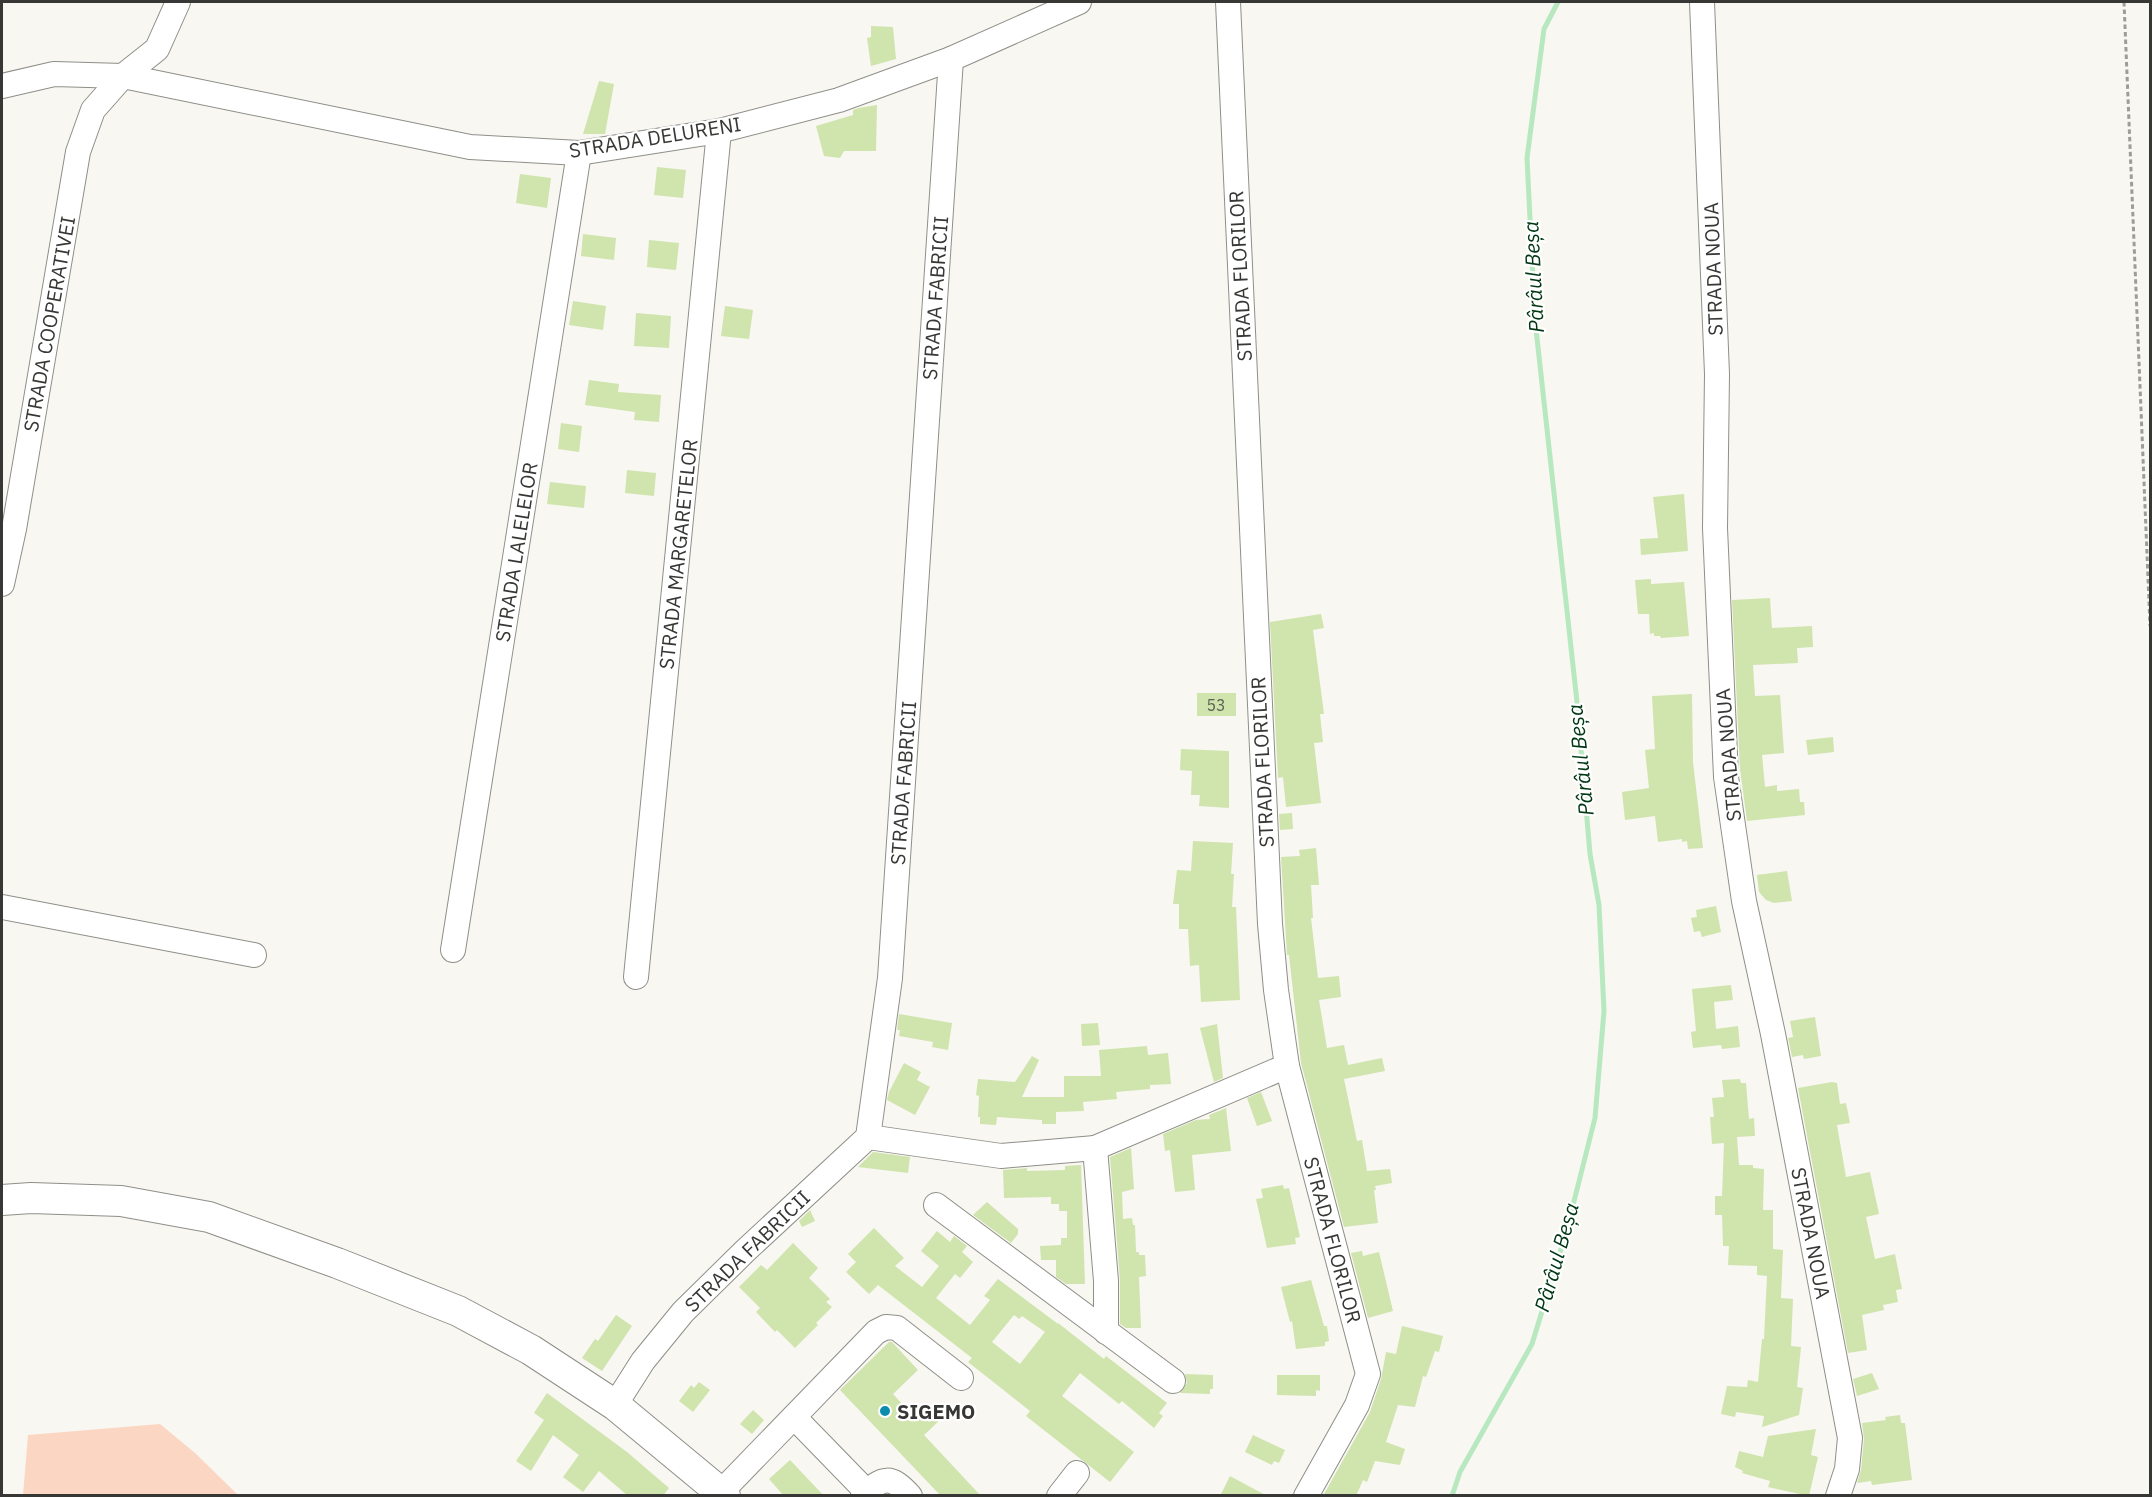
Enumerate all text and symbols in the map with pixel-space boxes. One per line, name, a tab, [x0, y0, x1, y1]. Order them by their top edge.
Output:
street label: STRADA DELURENI	[567, 110, 743, 164]
street label: STRADA FLORILOR	[1222, 190, 1258, 362]
street label: STRADA NOUA	[1697, 202, 1729, 336]
street label: STRADA COOPERATIVEI	[17, 214, 81, 434]
street label: STRADA FABRICII	[916, 215, 954, 381]
water label: Pârâul Beșa	[1516, 220, 1550, 334]
street label: STRADA MARGARETELOR	[652, 437, 704, 671]
street label: STRADA LALELELOR	[488, 460, 544, 644]
street label: STRADA FLORILOR	[1244, 676, 1280, 848]
street label: STRADA NOUA	[1709, 687, 1747, 823]
house number: 53	[1206, 695, 1226, 715]
street label: STRADA FABRICII	[884, 700, 922, 866]
water label: Pârâul Beșa	[1560, 703, 1600, 817]
street label: STRADA FLORILOR	[1298, 1154, 1368, 1326]
street label: STRADA NOUA	[1785, 1165, 1837, 1301]
street label: STRADA FABRICII	[678, 1184, 816, 1318]
water label: Pârâul Beșa	[1527, 1199, 1585, 1315]
place label: SIGEMO	[897, 1398, 975, 1425]
marker: SIGEMO	[878, 1404, 892, 1418]

